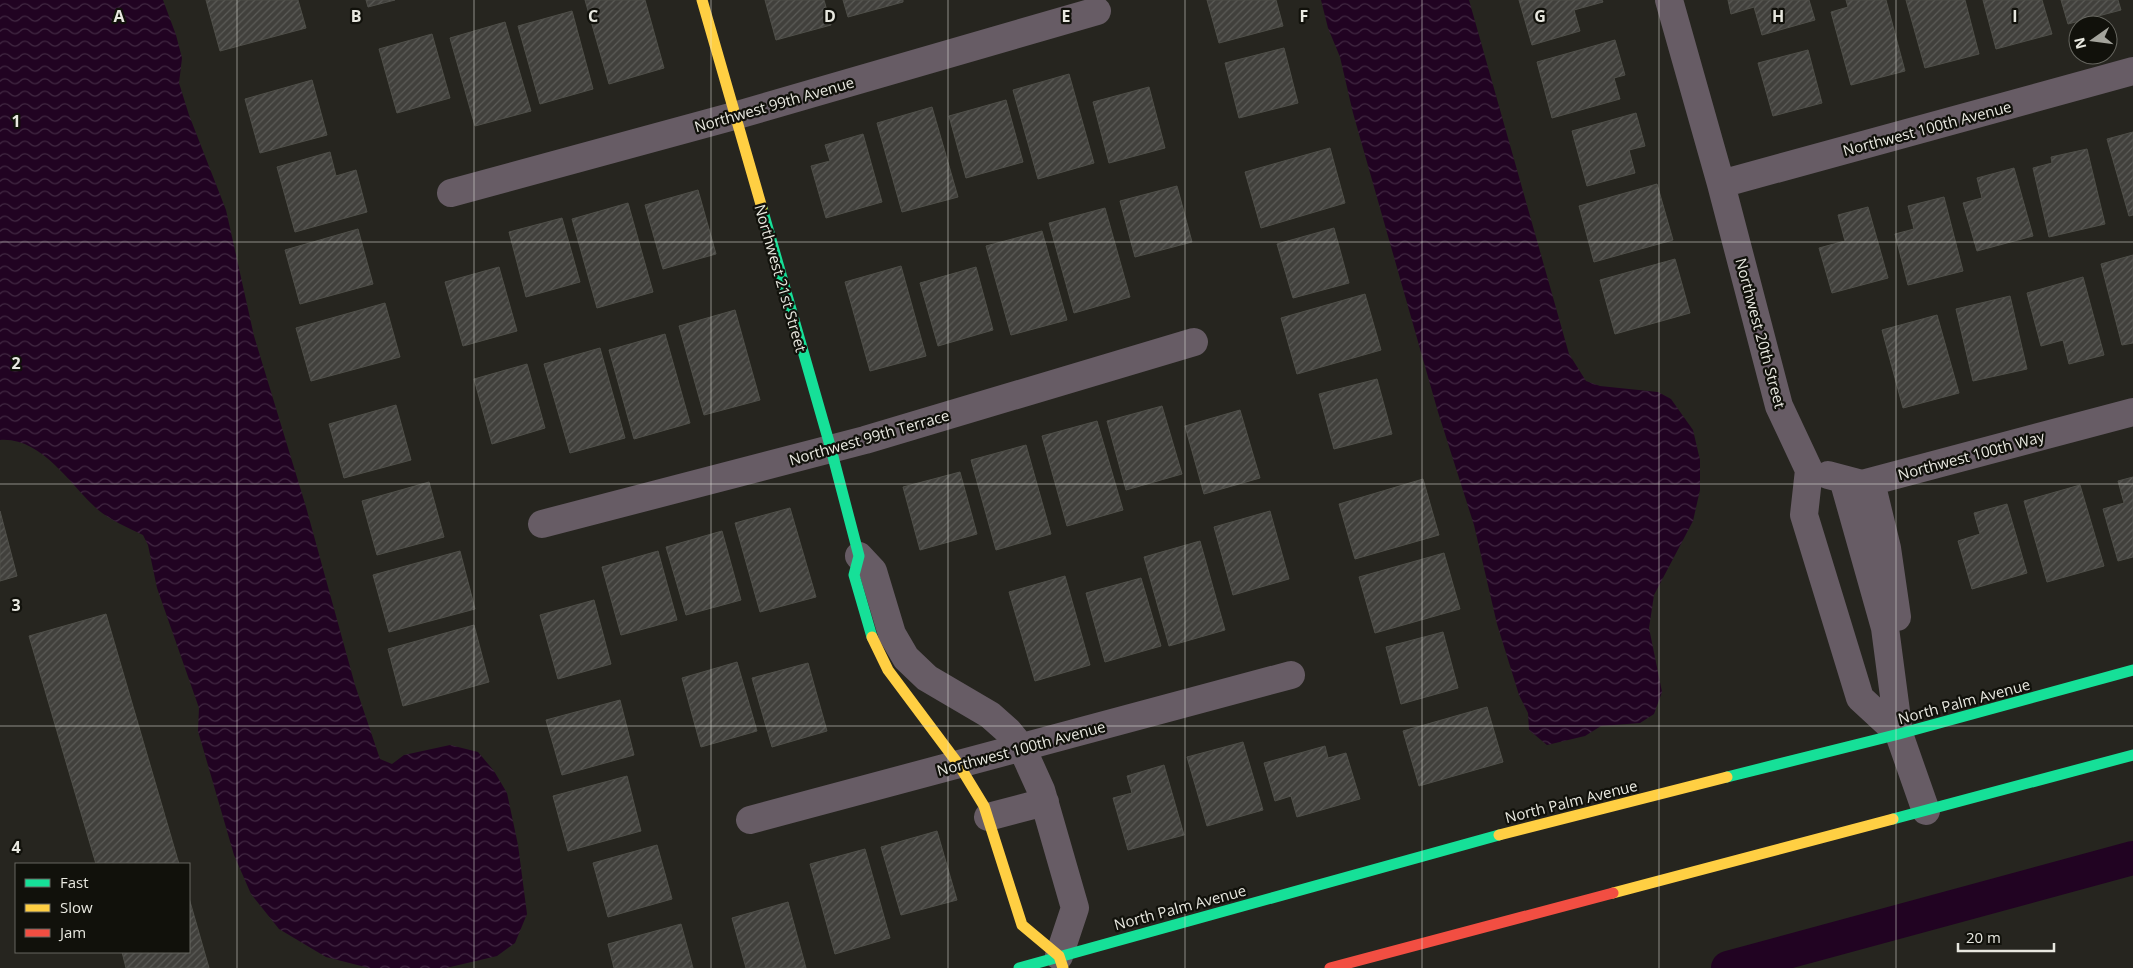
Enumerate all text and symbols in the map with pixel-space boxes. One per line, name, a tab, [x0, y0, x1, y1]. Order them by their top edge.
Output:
text: A	[113, 5, 125, 27]
text: B	[351, 5, 361, 27]
text: C	[588, 5, 598, 27]
text: D	[824, 5, 836, 27]
text: E	[1062, 5, 1071, 27]
text: F	[1300, 5, 1308, 27]
text: G	[1534, 5, 1546, 27]
text: H	[1772, 5, 1784, 27]
text: I	[2012, 5, 2018, 27]
north arrow	[2068, 15, 2118, 65]
text: N	[2069, 35, 2090, 51]
street label: Northwest 99th Avenue	[692, 72, 856, 136]
street label: Northwest 100th Avenue	[1840, 96, 2014, 160]
text: 1	[11, 110, 21, 132]
street label: Northwest 21st Street	[750, 202, 812, 354]
street label: Northwest 20th Street	[1731, 256, 1791, 410]
text: 2	[11, 352, 21, 374]
street label: Northwest 99th Terrace	[786, 405, 952, 469]
street label: Northwest 100th Way	[1895, 426, 2047, 484]
text: 3	[11, 594, 21, 616]
street label: North Palm Avenue	[1896, 674, 2032, 728]
street label: Northwest 100th Avenue	[934, 716, 1108, 780]
street label: North Palm Avenue	[1503, 775, 1639, 827]
text: 4	[11, 836, 21, 858]
legend	[15, 863, 190, 953]
text: Fast	[60, 872, 89, 892]
street label: North Palm Avenue	[1112, 880, 1248, 934]
text: Slow	[60, 897, 93, 917]
scale bar	[1958, 920, 2054, 952]
text: Jam	[58, 922, 86, 942]
text: 20 m	[1966, 927, 2001, 947]

